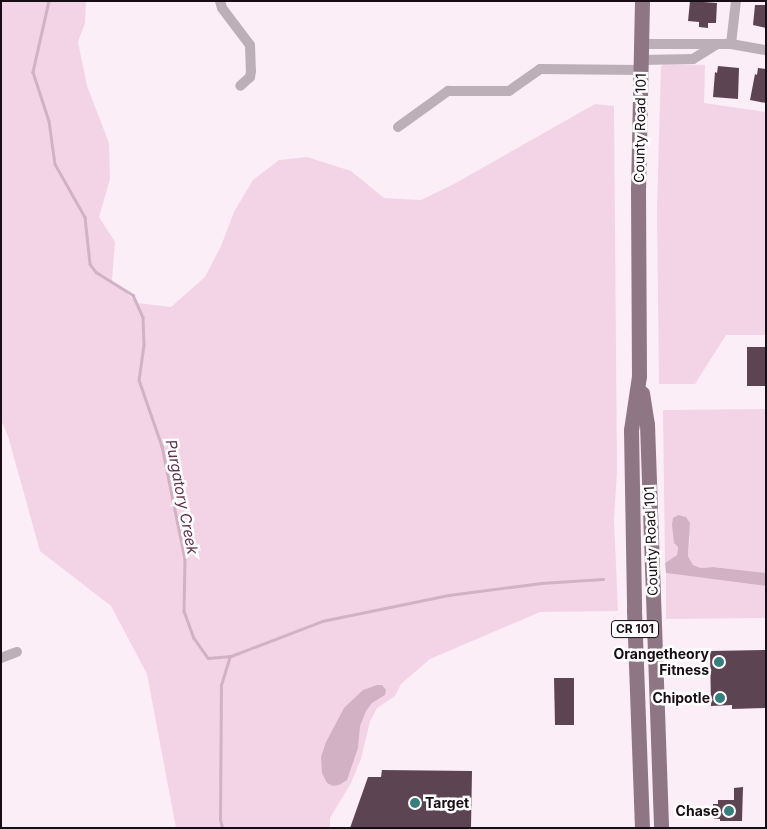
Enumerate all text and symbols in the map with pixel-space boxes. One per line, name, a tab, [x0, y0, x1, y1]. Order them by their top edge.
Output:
street label: County Road 101	[631, 73, 649, 183]
water label: Purgatory Creek	[162, 438, 202, 556]
street label: County Road 101	[641, 486, 661, 596]
road number: CR 101	[610, 620, 660, 638]
place label: Orangetheory Fitness	[614, 646, 709, 679]
marker: Orangetheory Fitness	[713, 656, 725, 668]
place label: Chipotle	[652, 690, 710, 706]
marker: Chipotle	[714, 692, 726, 704]
place label: Target	[425, 795, 469, 811]
marker: Target	[409, 797, 421, 809]
place label: Chase	[676, 803, 719, 819]
marker: Chase	[723, 805, 735, 817]

